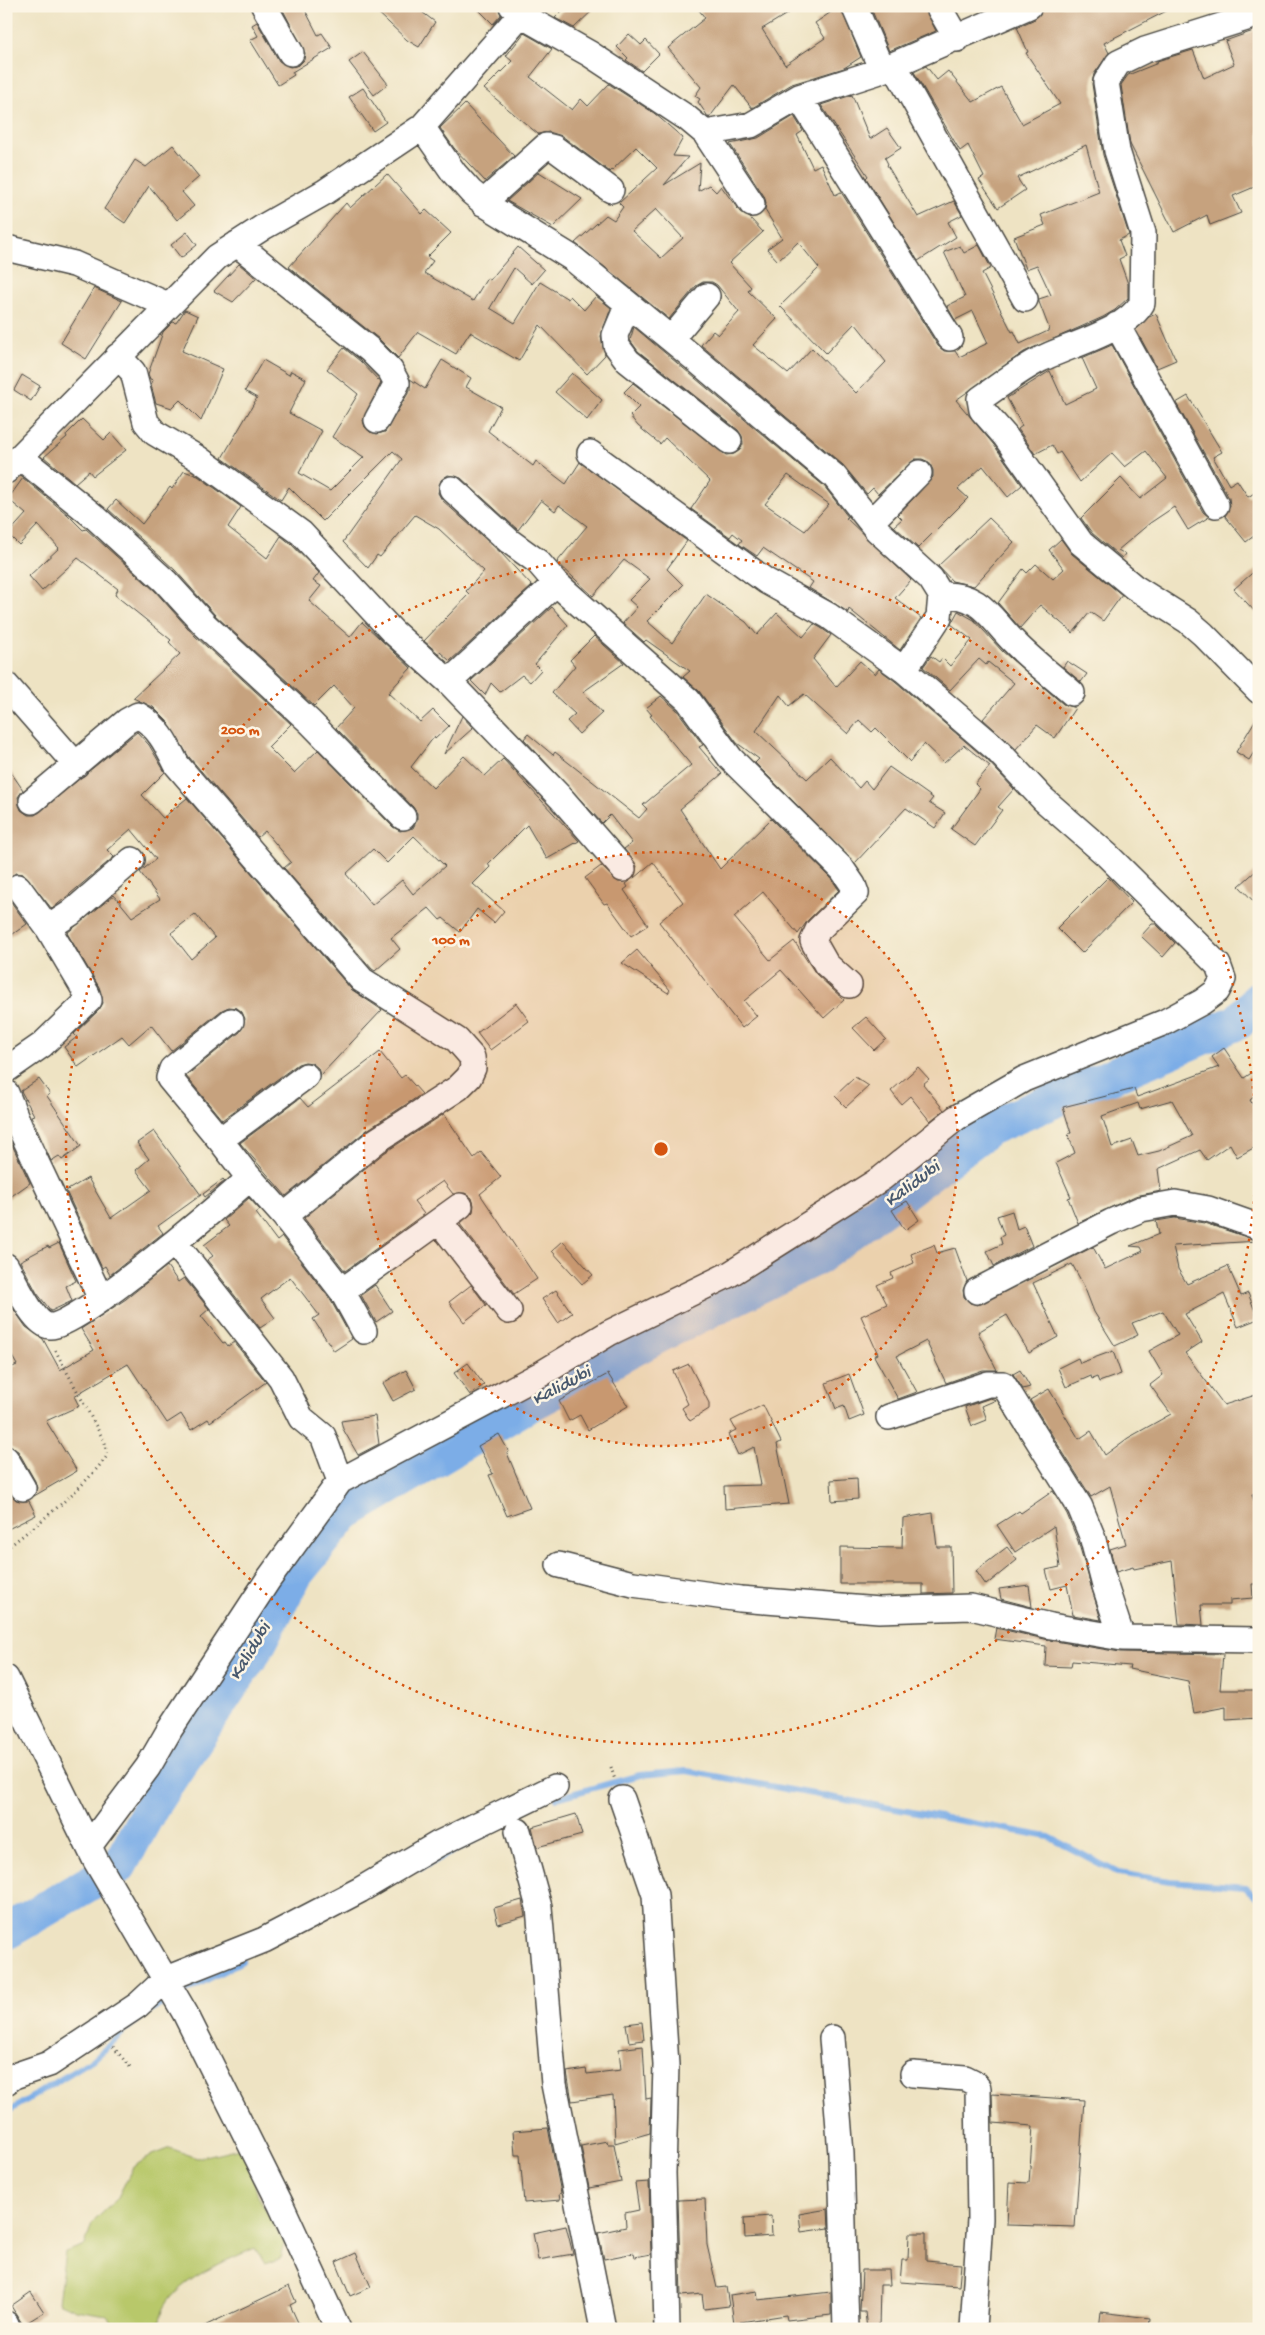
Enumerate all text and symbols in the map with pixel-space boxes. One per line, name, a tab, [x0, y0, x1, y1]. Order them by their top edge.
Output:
text: 200 m	[221, 722, 260, 740]
text: 100 m	[431, 932, 470, 950]
centre of rings	[652, 1140, 670, 1158]
water label: Kalidubi	[881, 1156, 947, 1213]
water label: Kalidubi	[529, 1361, 597, 1412]
water label: Kalidubi	[225, 1617, 278, 1685]

